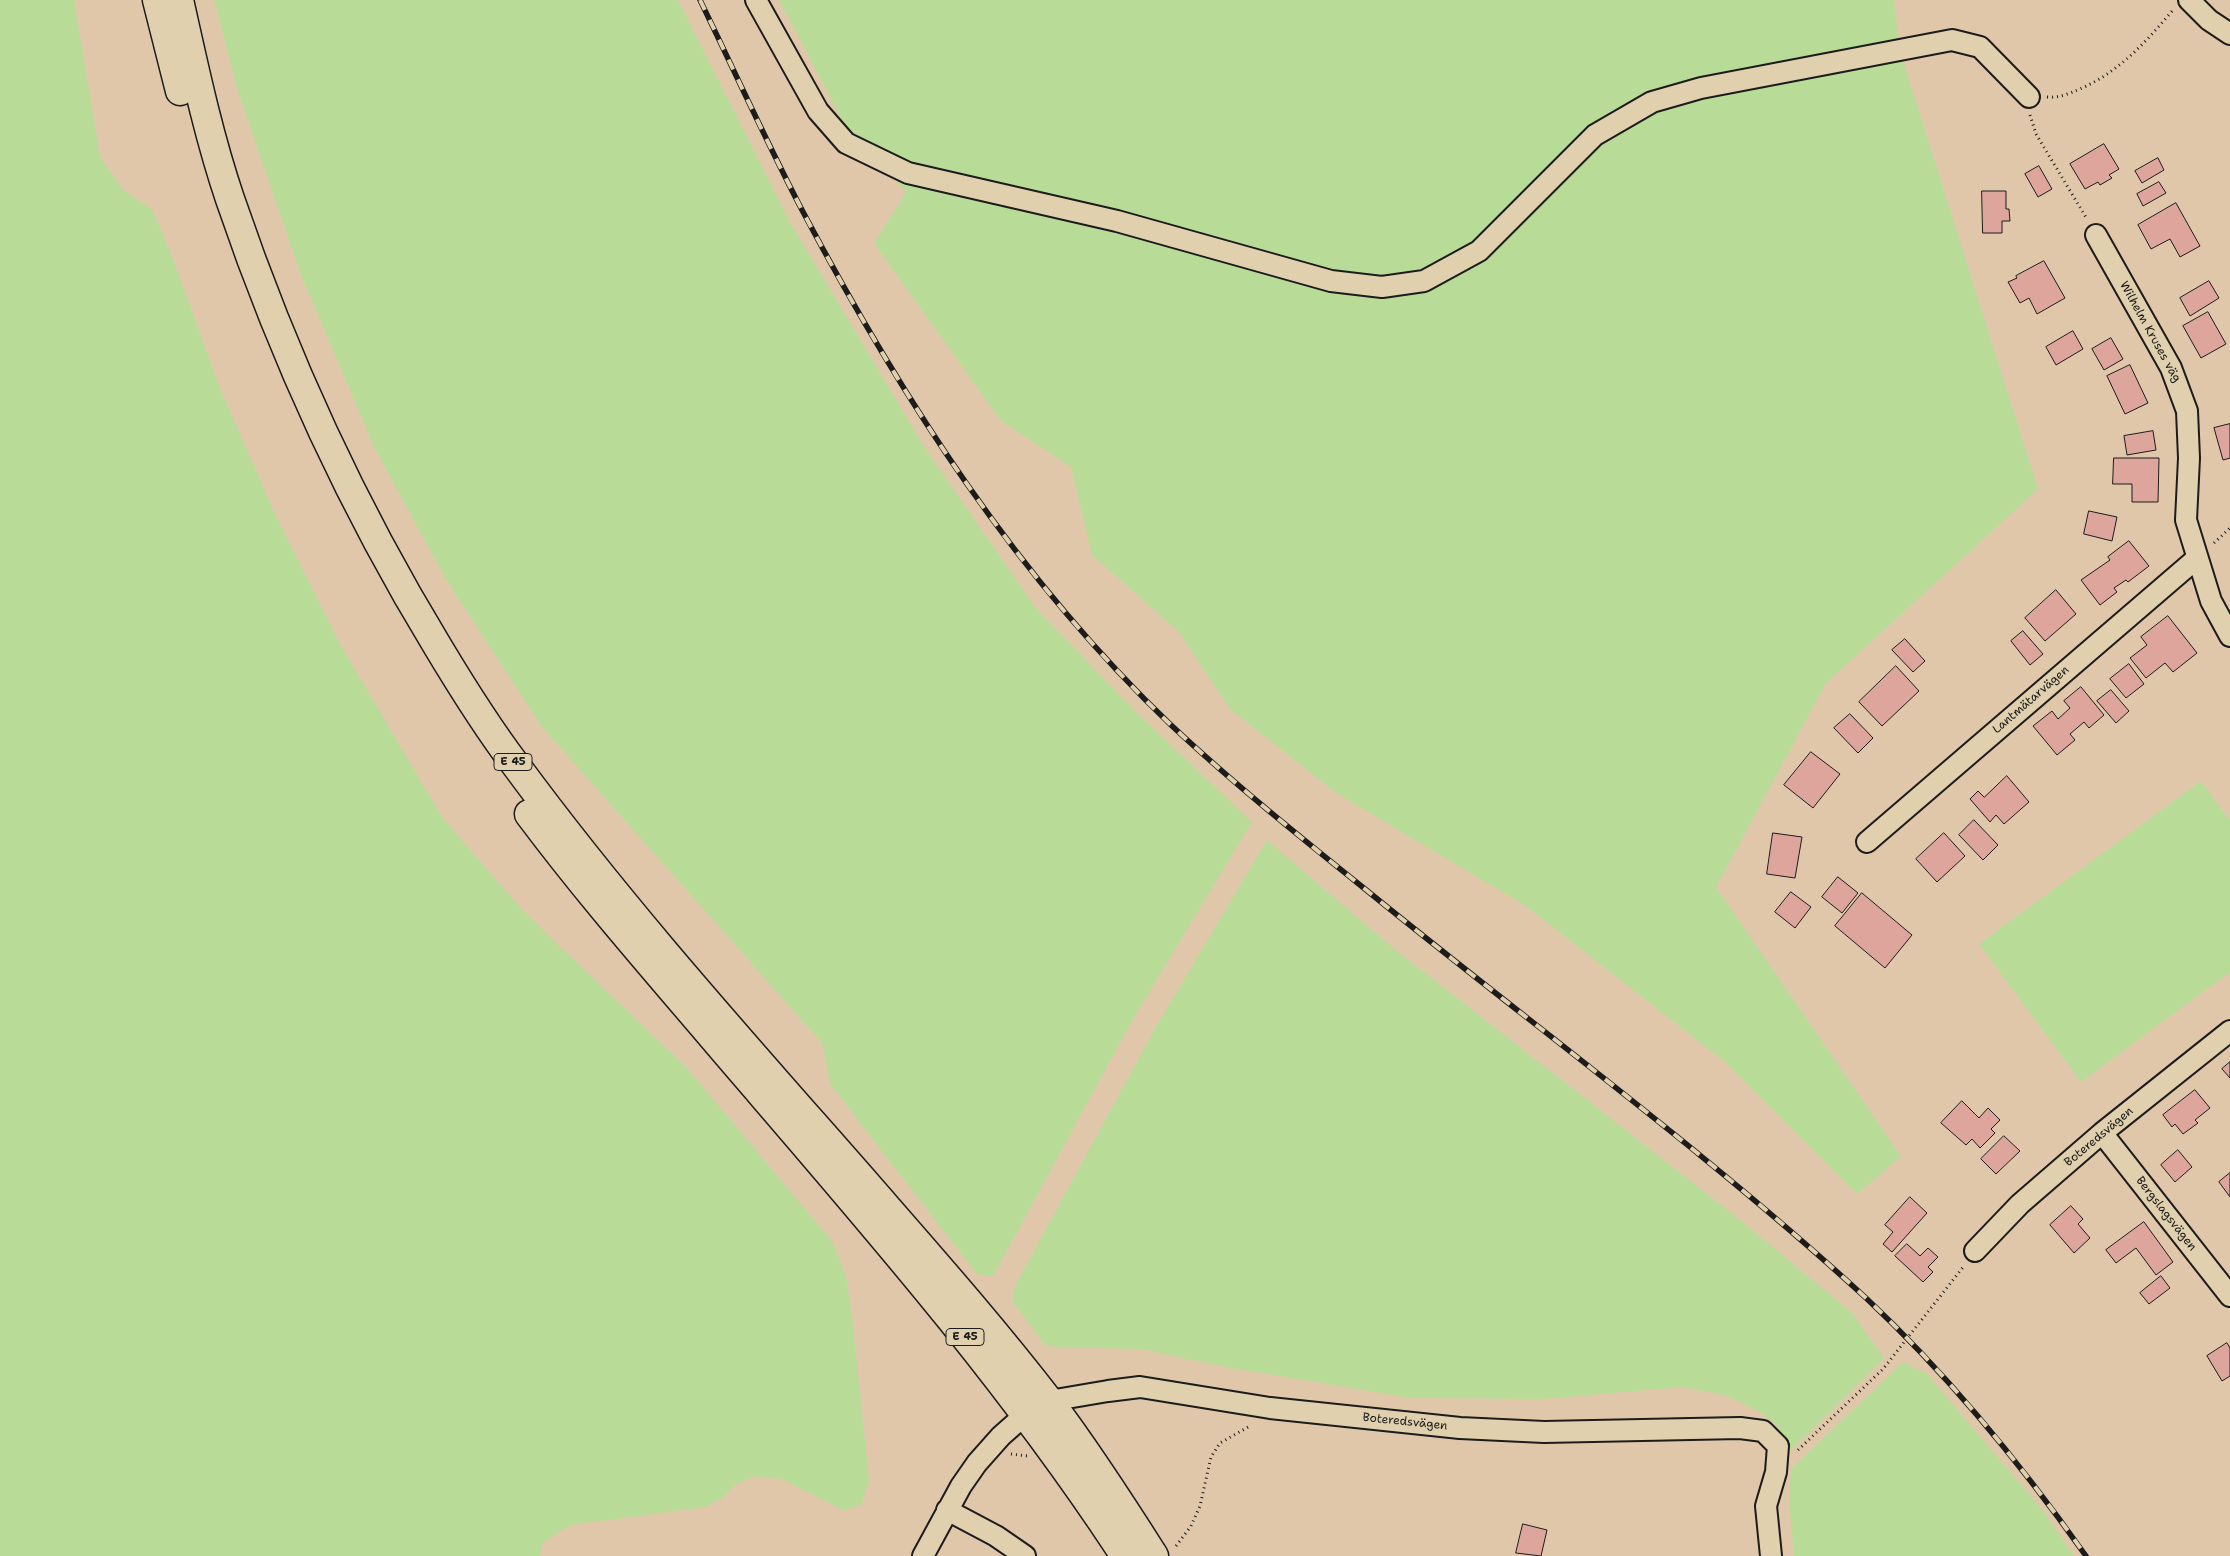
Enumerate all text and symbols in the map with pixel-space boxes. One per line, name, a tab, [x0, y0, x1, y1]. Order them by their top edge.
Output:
street label: Wilhelm Kruses väg	[2116, 279, 2184, 385]
street label: Lantmätarvägen	[1990, 663, 2072, 737]
road number: E 45	[494, 754, 532, 770]
street label: Boteredsvägen	[2062, 1104, 2136, 1170]
street label: Bergslagsvägen	[2133, 1174, 2199, 1254]
road number: E 45	[946, 1328, 984, 1345]
street label: Boteredsvägen	[1362, 1410, 1448, 1434]

